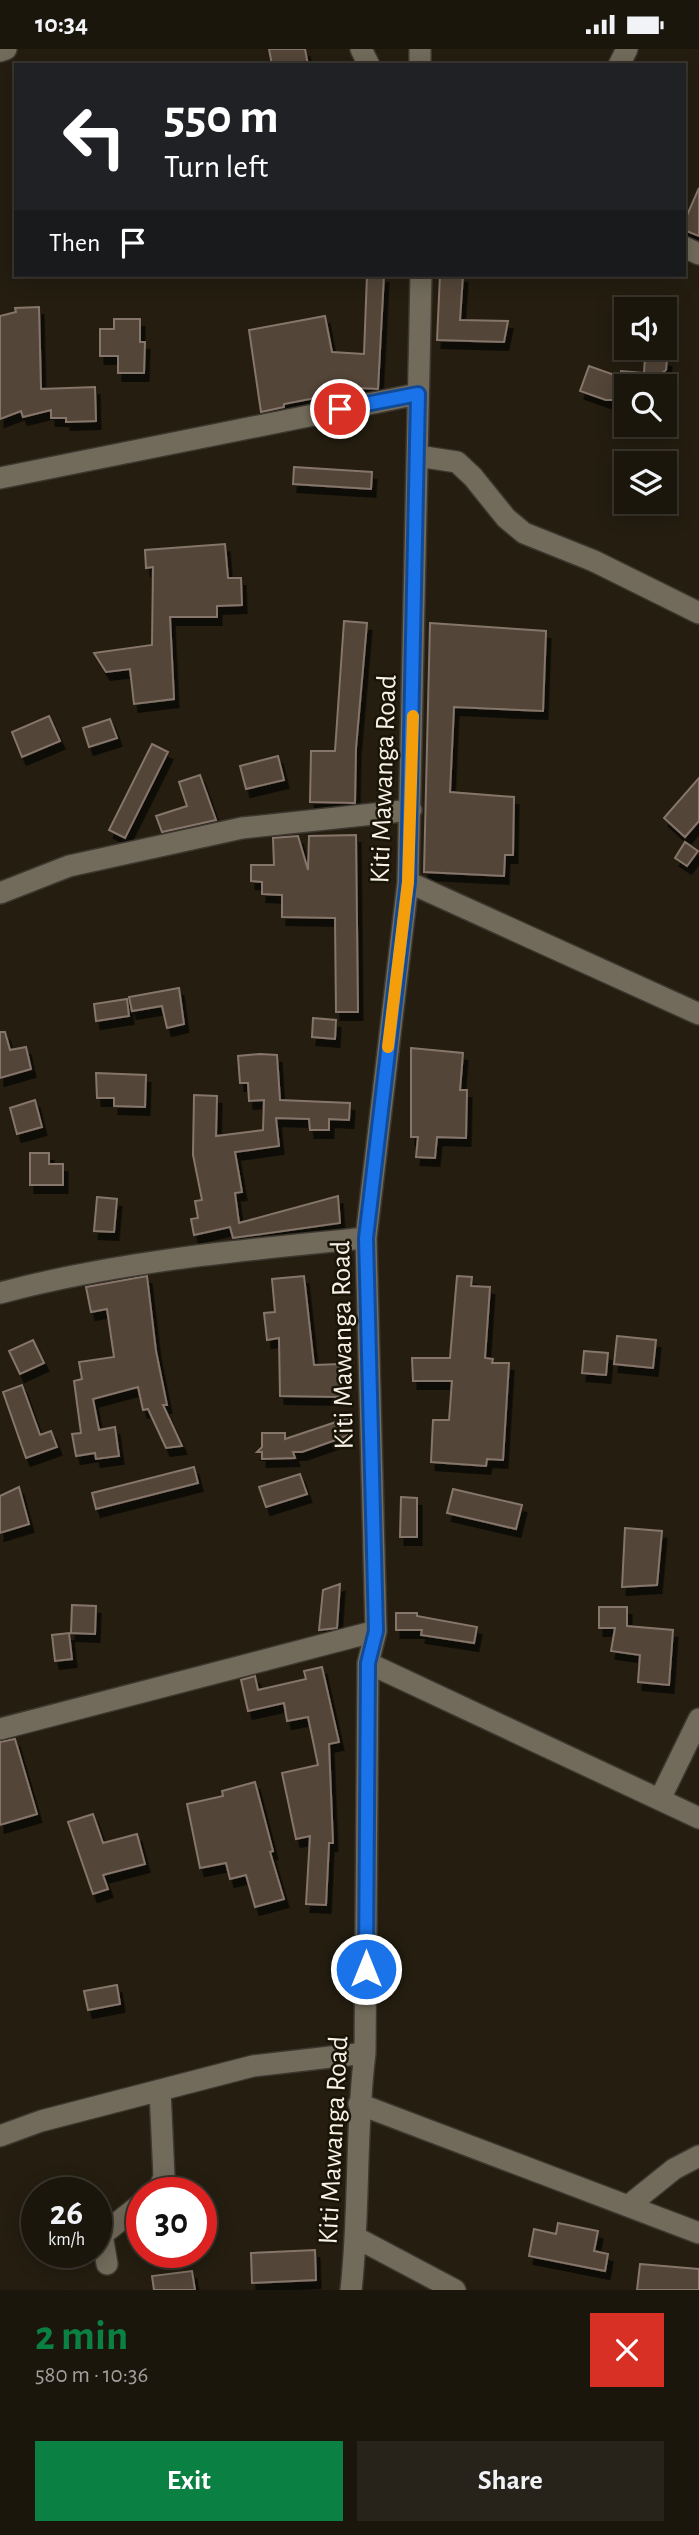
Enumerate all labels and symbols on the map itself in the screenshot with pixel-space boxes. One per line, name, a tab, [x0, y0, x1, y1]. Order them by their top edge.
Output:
pin	[310, 379, 370, 439]
street label: Kiti Mawanga Road	[366, 674, 402, 884]
street label: Kiti Mawanga Road	[327, 1240, 359, 1450]
position arrow	[329, 1932, 403, 2006]
street label: Kiti Mawanga Road	[315, 2035, 353, 2245]
speed limit sign: 30	[126, 2177, 217, 2268]

